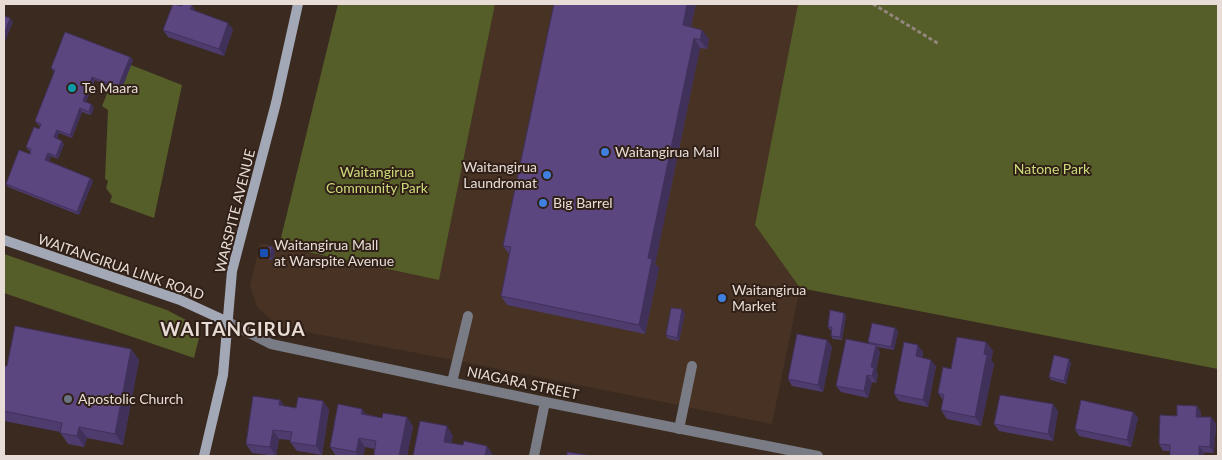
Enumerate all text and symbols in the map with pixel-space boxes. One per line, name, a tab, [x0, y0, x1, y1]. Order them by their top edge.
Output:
place label: Te Maara	[82, 79, 138, 96]
marker: Te Maara	[66, 82, 78, 94]
place label: Waitangirua Mall	[615, 143, 719, 160]
marker: Waitangirua Mall	[599, 146, 611, 158]
street label: WARSPITE AVENUE	[211, 147, 258, 274]
place label: Waitangirua Laundromat	[463, 158, 537, 191]
park label: Natone Park	[1014, 160, 1091, 177]
park label: Waitangirua Community Park	[326, 163, 429, 196]
marker: Waitangirua Laundromat	[541, 169, 553, 181]
place label: Big Barrel	[553, 194, 613, 211]
marker: Big Barrel	[537, 197, 549, 209]
street label: WAITANGIRUA LINK ROAD	[36, 230, 207, 303]
place label: Waitangirua Mall at Warspite Avenue	[274, 236, 394, 269]
marker: Waitangirua Mall at Warspite Avenue	[258, 247, 270, 259]
place label: Waitangirua Market	[732, 281, 806, 314]
marker: Waitangirua Market	[716, 292, 728, 304]
district label: WAITANGIRUA	[160, 317, 306, 340]
street label: NIAGARA STREET	[466, 362, 581, 403]
place label: Apostolic Church	[78, 390, 183, 407]
marker: Apostolic Church	[62, 393, 74, 405]

